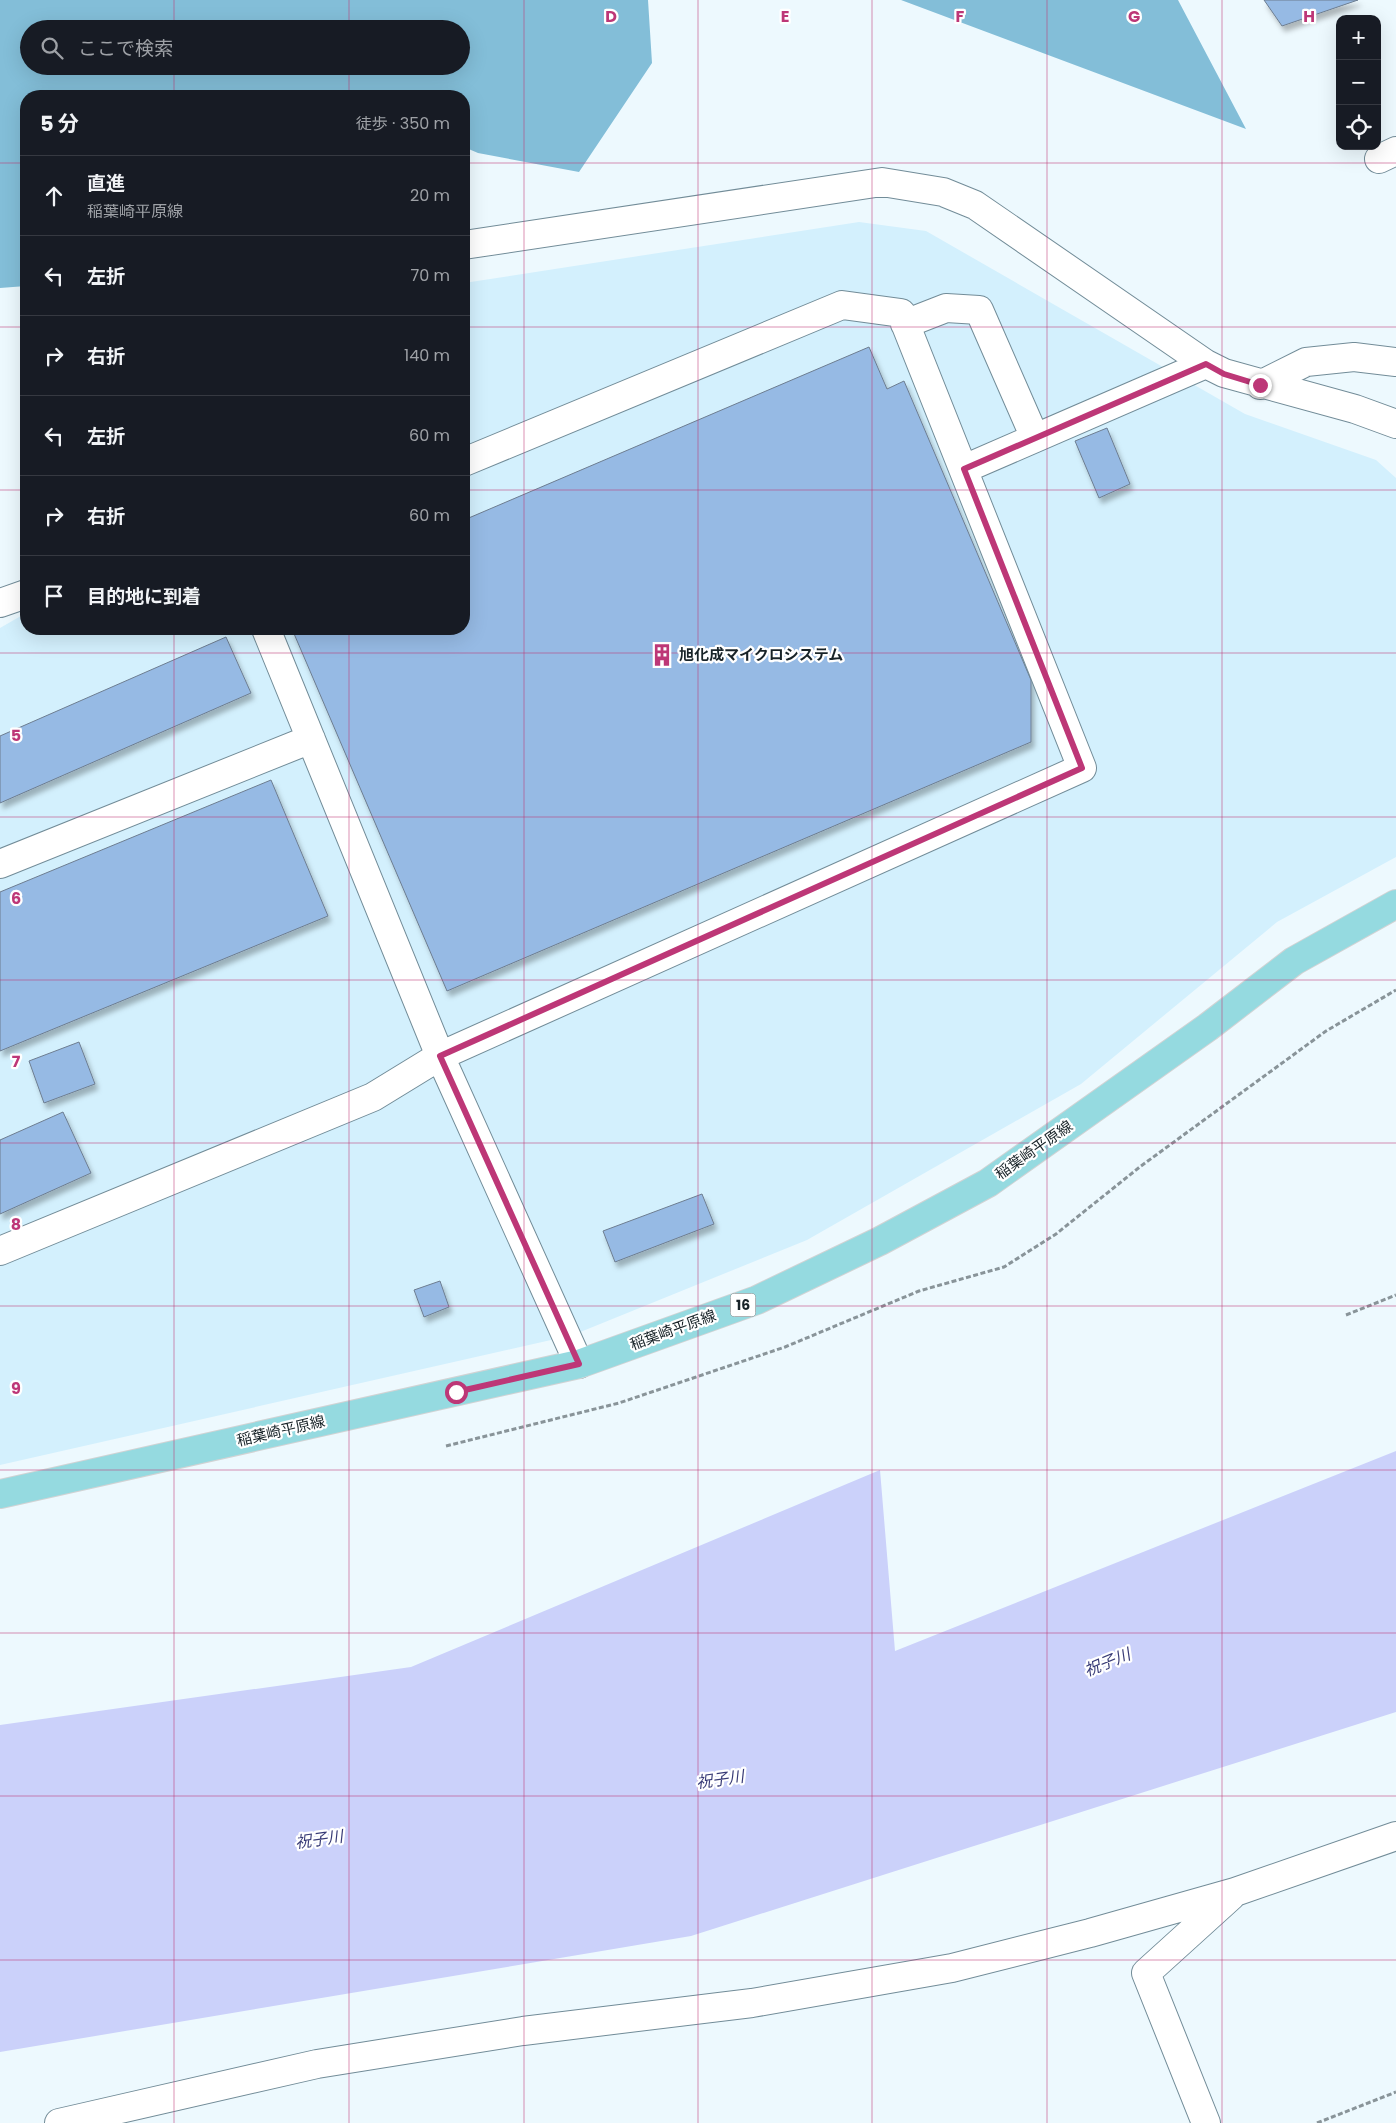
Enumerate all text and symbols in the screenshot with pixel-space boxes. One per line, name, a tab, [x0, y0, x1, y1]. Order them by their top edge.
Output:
text: D	[605, 5, 617, 28]
text: E	[781, 5, 789, 28]
text: F	[956, 5, 965, 28]
text: G	[1128, 5, 1140, 28]
text: H	[1303, 5, 1315, 28]
map controls	[1336, 15, 1381, 150]
button: +	[1336, 15, 1381, 60]
search box	[20, 20, 470, 75]
icon: search	[38, 34, 66, 62]
text: ここで検索	[78, 35, 173, 62]
button: −	[1336, 60, 1381, 105]
button: locate	[1336, 105, 1381, 150]
text: 5 分	[40, 109, 79, 138]
text: 徒歩 · 350 m	[356, 112, 450, 135]
text: 直進	[87, 170, 125, 197]
icon: ahead	[40, 182, 68, 210]
text: 20 m	[410, 184, 450, 207]
text: 稲葉崎平原線	[87, 200, 183, 223]
icon: left	[40, 262, 68, 290]
text: 左折	[87, 263, 125, 290]
text: 70 m	[410, 264, 450, 287]
icon: right	[40, 342, 68, 370]
text: 右折	[87, 343, 125, 370]
text: 140 m	[404, 344, 450, 367]
route end	[1249, 374, 1272, 397]
icon: left	[40, 422, 68, 450]
text: 左折	[87, 423, 125, 450]
text: 60 m	[409, 424, 450, 447]
icon: right	[40, 502, 68, 530]
text: 右折	[87, 503, 125, 530]
text: 60 m	[409, 504, 450, 527]
icon: arrive	[40, 582, 68, 610]
text: 目的地に到着	[87, 583, 201, 610]
building icon: 旭化成マイクロシステム	[649, 642, 675, 668]
place label: 旭化成マイクロシステム	[679, 644, 843, 665]
text: 5	[11, 724, 21, 747]
text: 6	[11, 887, 21, 910]
text: 7	[12, 1050, 21, 1073]
street label: 稲葉崎平原線	[991, 1115, 1077, 1184]
text: 8	[11, 1213, 21, 1236]
road number: 16	[730, 1294, 756, 1316]
street label: 稲葉崎平原線	[627, 1304, 719, 1355]
text: 9	[11, 1377, 21, 1400]
route start	[445, 1381, 468, 1404]
street label: 稲葉崎平原線	[235, 1410, 327, 1451]
water label: 祝子川	[1081, 1642, 1136, 1682]
water label: 祝子川	[695, 1764, 747, 1794]
water label: 祝子川	[294, 1824, 346, 1854]

